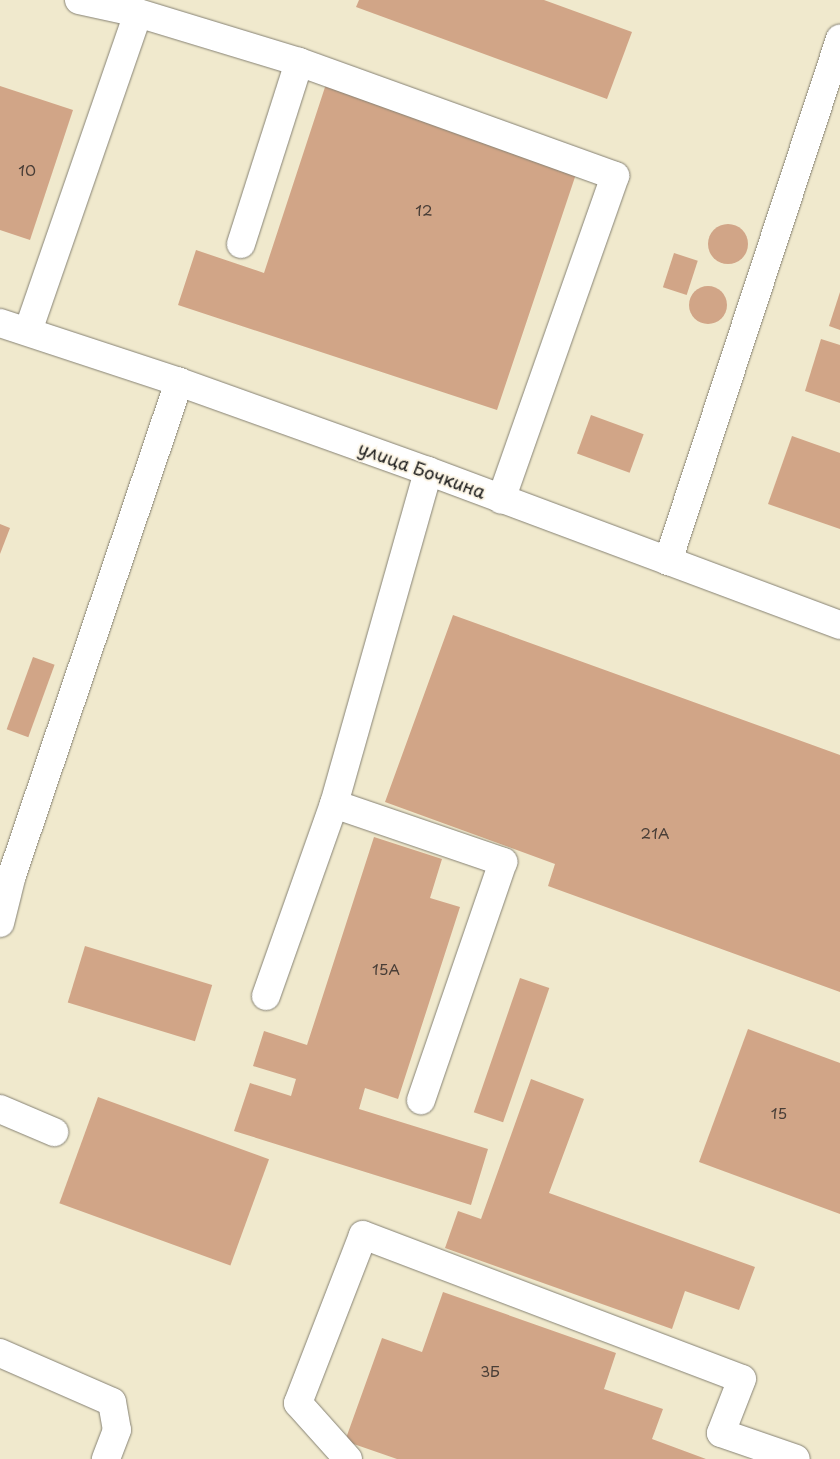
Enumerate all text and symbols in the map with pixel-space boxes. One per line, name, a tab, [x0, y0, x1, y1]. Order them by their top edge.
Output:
house number: 10	[18, 161, 36, 179]
house number: 12	[415, 201, 433, 219]
street label: улица Бочкина	[355, 437, 489, 503]
house number: 21А	[641, 824, 669, 842]
house number: 15А	[372, 960, 400, 978]
house number: 15	[771, 1104, 787, 1122]
house number: 3Б	[480, 1362, 500, 1380]

